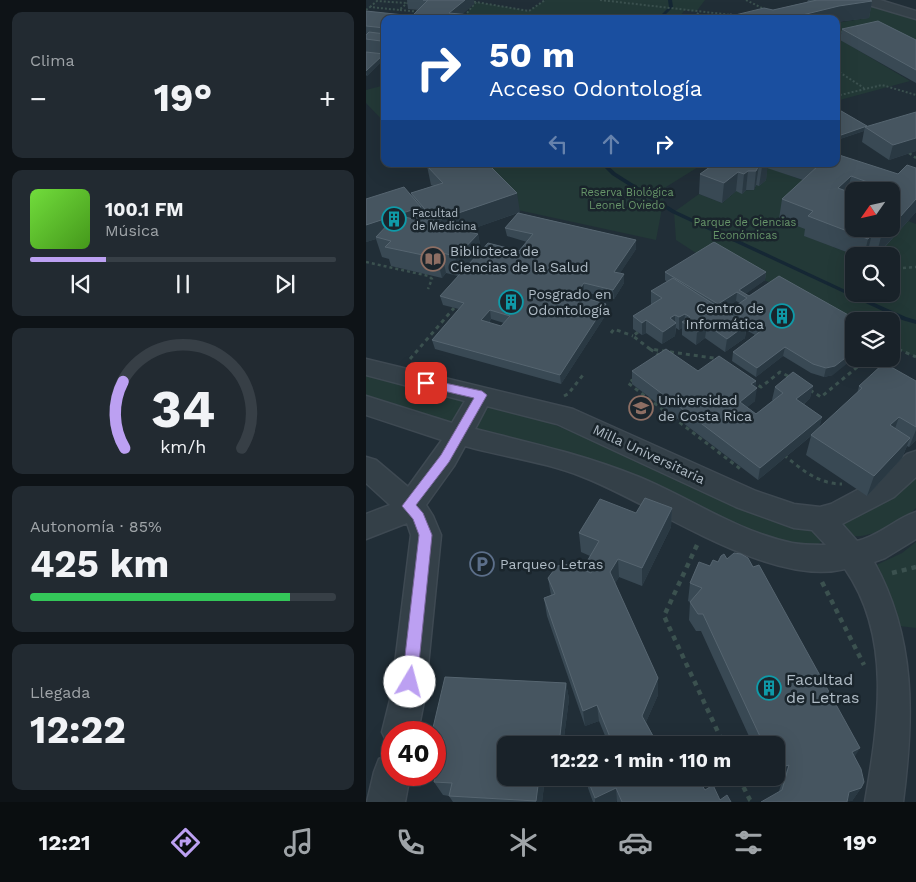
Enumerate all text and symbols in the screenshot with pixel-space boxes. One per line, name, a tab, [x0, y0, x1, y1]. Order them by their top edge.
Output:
text: 50 m	[489, 34, 575, 76]
icon: right	[406, 35, 471, 100]
text: Clima	[30, 51, 74, 70]
text: 19°	[154, 76, 212, 120]
text: Acceso Odontología	[489, 76, 702, 101]
text: −	[30, 82, 47, 115]
text: +	[319, 82, 336, 115]
icon: left	[544, 130, 572, 158]
icon: ahead	[597, 130, 625, 158]
icon: right	[650, 130, 678, 158]
north arrow	[845, 182, 900, 238]
map controls	[845, 182, 900, 367]
park label: Reserva Biológica Leonel Oviedo	[580, 186, 674, 212]
text: 100.1 FM	[105, 198, 184, 221]
building icon: Facultad de Medicina	[381, 206, 407, 232]
place label: Facultad de Medicina	[412, 207, 477, 233]
park label: Parque de Ciencias Económicas	[694, 216, 797, 242]
text: Música	[105, 221, 159, 240]
place label: Biblioteca de Ciencias de la Salud	[450, 243, 588, 275]
library icon: Biblioteca de Ciencias de la Salud	[420, 246, 446, 272]
button: search	[845, 247, 900, 302]
icon: previous	[67, 270, 95, 298]
icon: pause	[169, 270, 197, 298]
icon: next	[271, 270, 299, 298]
place label: Posgrado en Odontología	[528, 286, 612, 318]
building icon: Posgrado en Odontología	[498, 289, 524, 315]
place label: Centro de Informática	[686, 300, 764, 332]
building icon: Centro de Informática	[769, 303, 795, 329]
button: layers	[845, 312, 900, 367]
pin	[405, 362, 447, 404]
icon: arrive	[412, 369, 440, 397]
text: 34	[151, 379, 215, 440]
place label: Universidad de Costa Rica	[658, 392, 752, 424]
school or university icon: Universidad de Costa Rica	[628, 395, 654, 421]
street label: Milla Universitaria	[590, 421, 708, 487]
text: km/h	[160, 436, 206, 457]
text: Autonomía · 85%	[30, 517, 162, 536]
text: 425 km	[30, 542, 169, 586]
parking icon: Parqueo Letras	[469, 551, 495, 577]
place label: Parqueo Letras	[500, 556, 603, 572]
position arrow	[383, 655, 435, 707]
place label: Facultad de Letras	[786, 670, 860, 707]
building icon: Facultad de Letras	[756, 675, 782, 701]
text: Llegada	[30, 683, 90, 702]
text: 12:22	[30, 708, 126, 752]
speed limit sign: 40	[381, 721, 446, 786]
text: 12:22 · 1 min · 110 m	[551, 749, 731, 772]
icon: directions	[168, 825, 203, 860]
icon: music	[281, 825, 316, 860]
icon: phone	[393, 825, 428, 860]
icon: climate	[506, 825, 541, 860]
icon: car	[618, 825, 653, 860]
icon: filters	[731, 825, 766, 860]
text: 12:21	[39, 830, 91, 855]
text: 19°	[843, 830, 877, 855]

